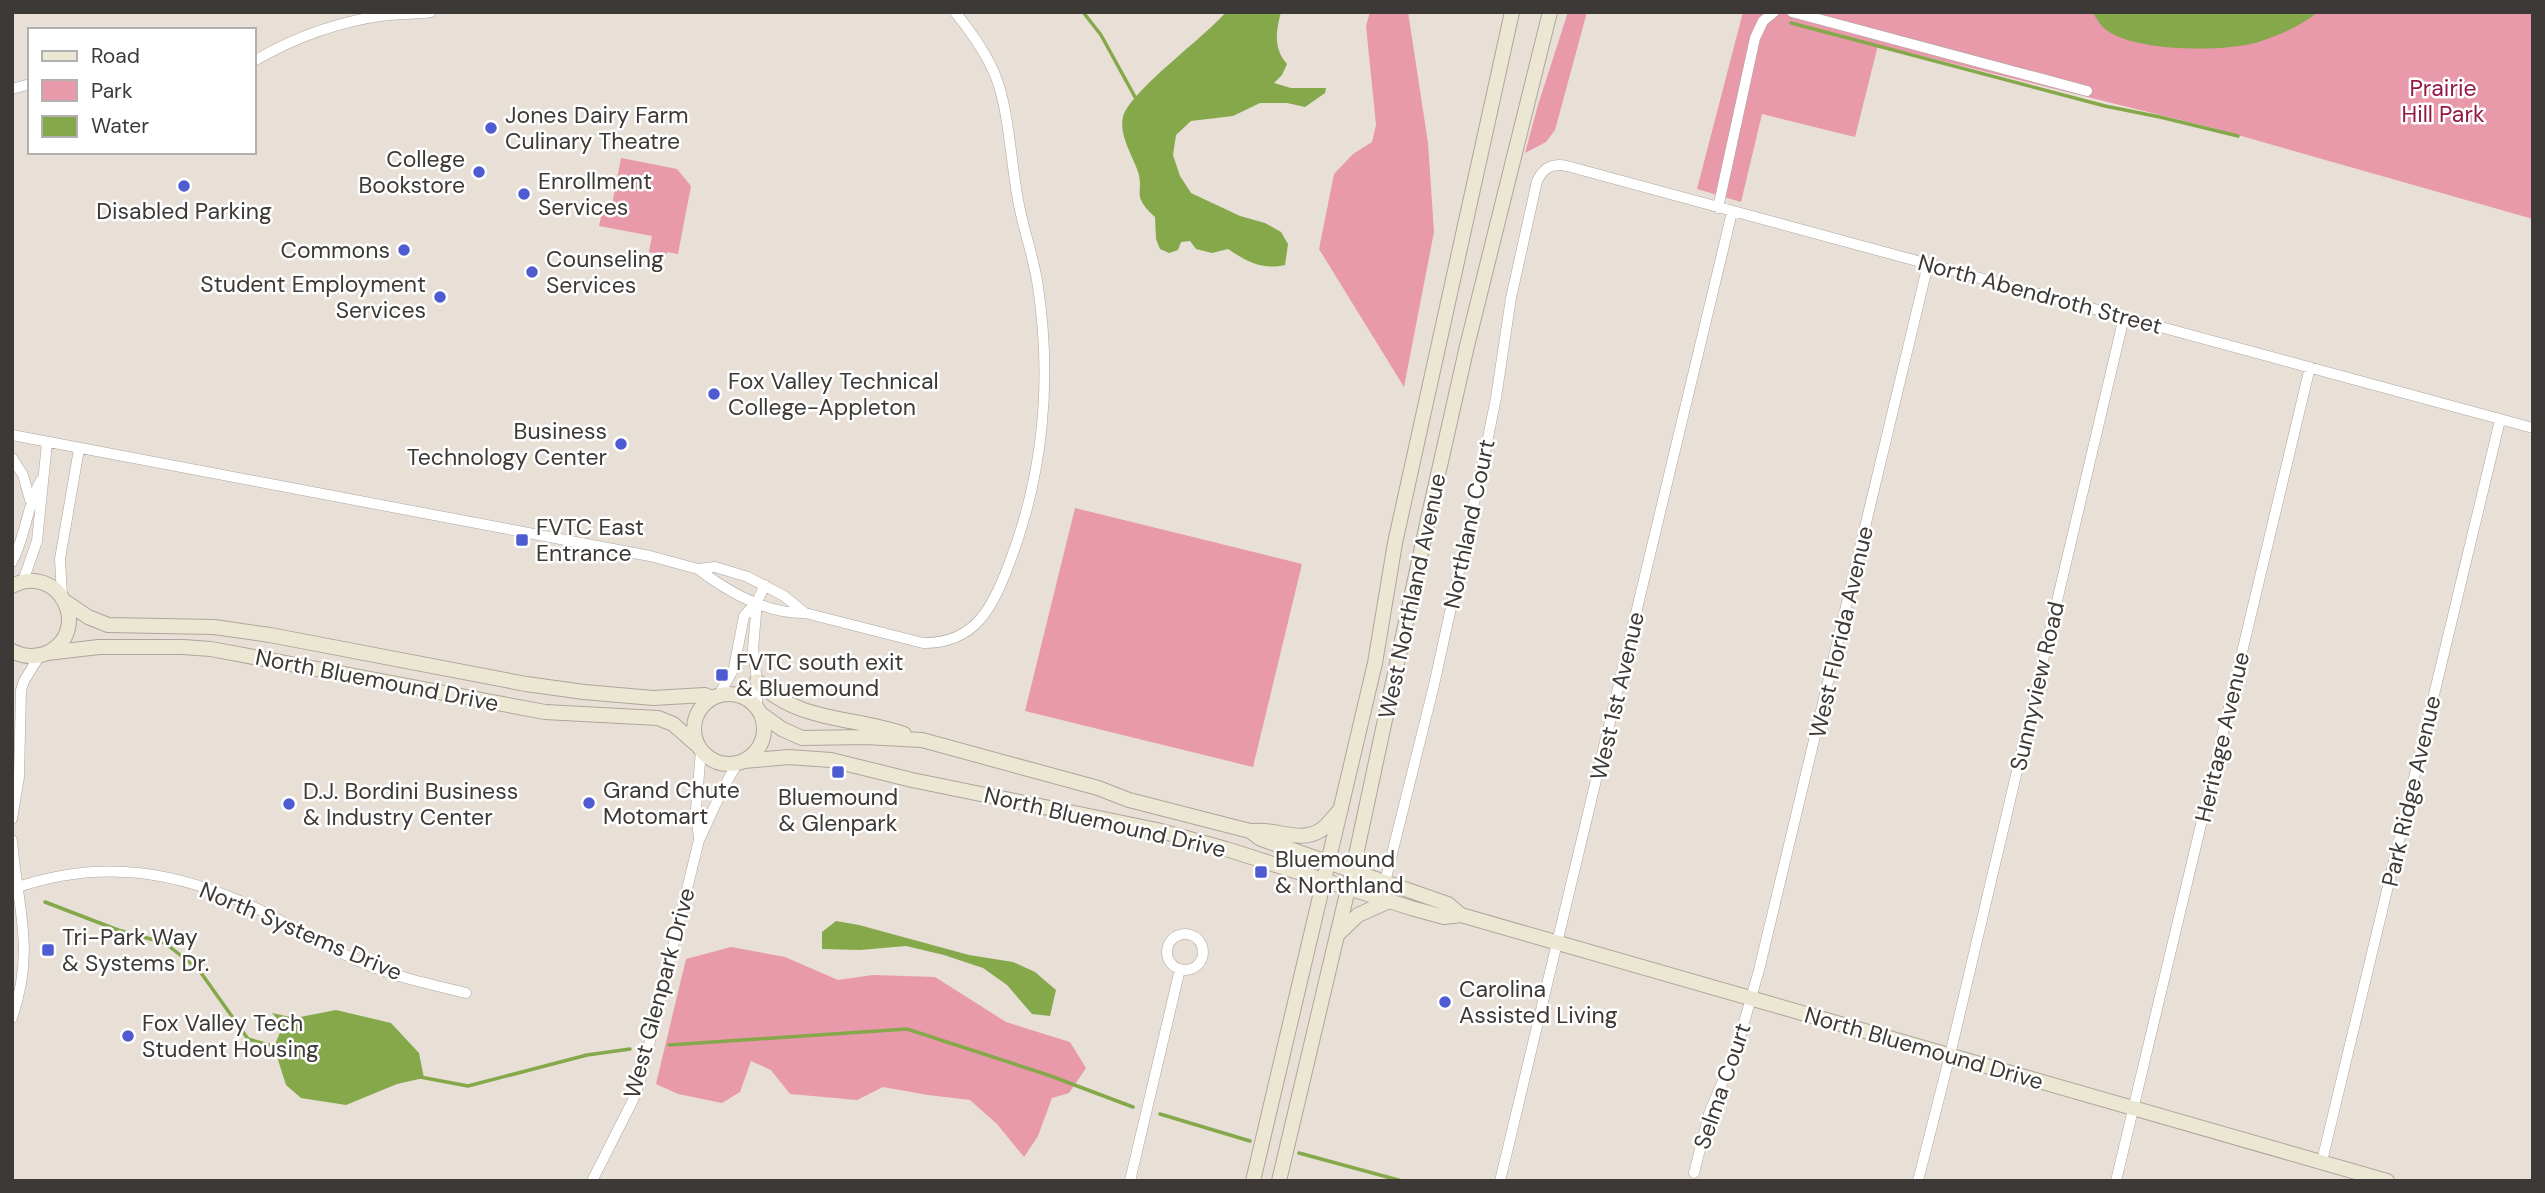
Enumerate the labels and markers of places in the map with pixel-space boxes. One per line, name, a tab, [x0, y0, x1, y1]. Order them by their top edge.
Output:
place label: Jones Dairy Farm Culinary Theatre	[505, 100, 688, 156]
marker: Jones Dairy Farm Culinary Theatre	[483, 120, 499, 136]
place label: College Bookstore	[358, 144, 465, 200]
marker: College Bookstore	[471, 164, 487, 180]
place label: Enrollment Services	[538, 166, 652, 222]
marker: Disabled Parking	[176, 178, 192, 194]
marker: Enrollment Services	[516, 186, 532, 202]
place label: Disabled Parking	[96, 196, 272, 226]
place label: Commons	[280, 235, 390, 265]
marker: Commons	[396, 242, 412, 258]
place label: Counseling Services	[546, 244, 664, 300]
marker: Counseling Services	[524, 264, 540, 280]
place label: Student Employment Services	[200, 269, 426, 325]
marker: Student Employment Services	[432, 289, 448, 305]
place label: Fox Valley Technical College-Appleton	[728, 366, 939, 422]
marker: Fox Valley Technical College-Appleton	[706, 386, 722, 402]
place label: Business Technology Center	[407, 416, 607, 472]
marker: Business Technology Center	[613, 436, 629, 452]
place label: FVTC East Entrance	[536, 512, 644, 568]
marker: FVTC East Entrance	[514, 532, 530, 548]
place label: FVTC south exit & Bluemound	[736, 647, 904, 703]
marker: FVTC south exit & Bluemound	[714, 667, 730, 683]
marker: Bluemound & Glenpark	[830, 764, 846, 780]
place label: Grand Chute Motomart	[603, 775, 740, 831]
place label: D.J. Bordini Business & Industry Center	[303, 776, 518, 832]
place label: Bluemound & Glenpark	[778, 782, 898, 838]
marker: Grand Chute Motomart	[581, 795, 597, 811]
marker: D.J. Bordini Business & Industry Center	[281, 796, 297, 812]
place label: Bluemound & Northland	[1275, 844, 1404, 900]
marker: Bluemound & Northland	[1253, 864, 1269, 880]
place label: Tri-Park Way & Systems Dr.	[62, 922, 209, 978]
marker: Tri-Park Way & Systems Dr.	[40, 942, 56, 958]
place label: Carolina Assisted Living	[1459, 974, 1618, 1030]
marker: Carolina Assisted Living	[1437, 994, 1453, 1010]
place label: Fox Valley Tech Student Housing	[142, 1008, 319, 1064]
marker: Fox Valley Tech Student Housing	[120, 1028, 136, 1044]

